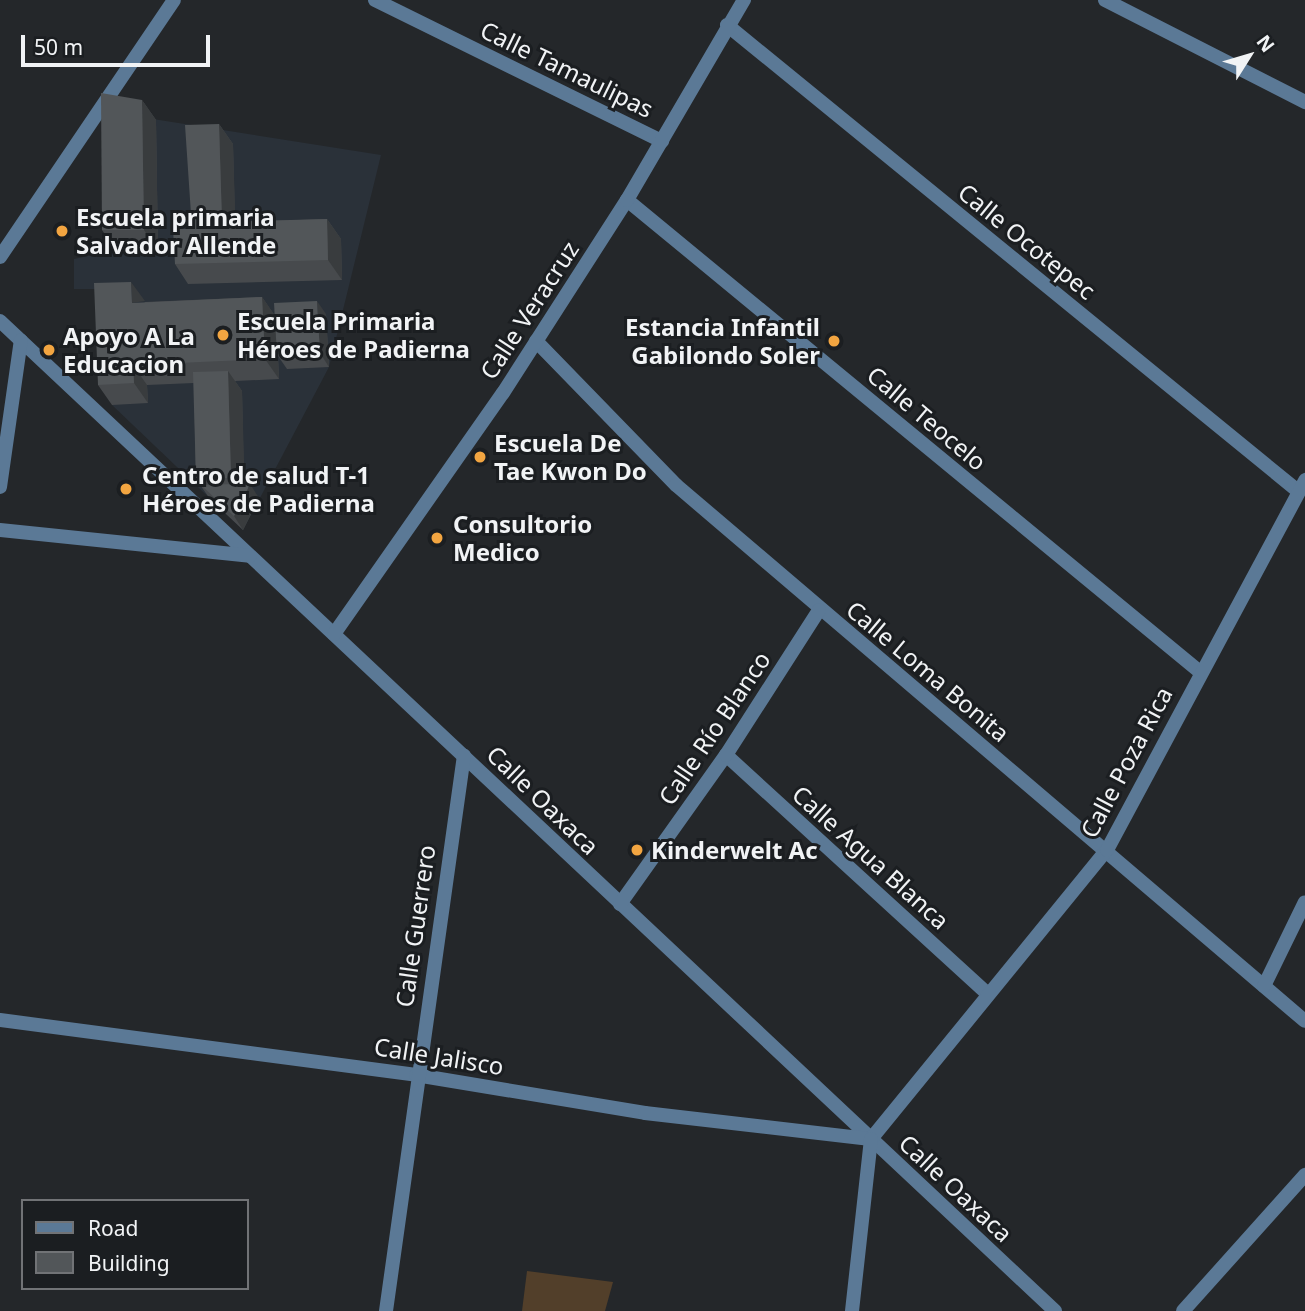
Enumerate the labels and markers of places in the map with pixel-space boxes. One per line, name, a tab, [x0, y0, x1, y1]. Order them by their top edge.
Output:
place label: Escuela primaria Salvador Allende	[76, 203, 276, 259]
marker: Escuela primaria Salvador Allende	[54, 223, 70, 239]
place label: Escuela Primaria Héroes de Padierna	[237, 307, 470, 363]
place label: Estancia Infantil Gabilondo Soler	[625, 313, 820, 369]
place label: Apoyo A La Educacion	[63, 322, 195, 378]
marker: Escuela Primaria Héroes de Padierna	[215, 327, 231, 343]
marker: Estancia Infantil Gabilondo Soler	[826, 333, 842, 349]
marker: Apoyo A La Educacion	[41, 342, 57, 358]
place label: Escuela De Tae Kwon Do	[494, 429, 647, 485]
marker: Escuela De Tae Kwon Do	[472, 449, 488, 465]
place label: Centro de salud T-1 Héroes de Padierna	[142, 461, 375, 517]
marker: Centro de salud T-1 Héroes de Padierna	[116, 479, 136, 499]
place label: Consultorio Medico	[453, 510, 592, 566]
marker: Consultorio Medico	[427, 528, 447, 548]
place label: Kinderwelt Ac	[651, 836, 818, 864]
marker: Kinderwelt Ac	[629, 842, 645, 858]

